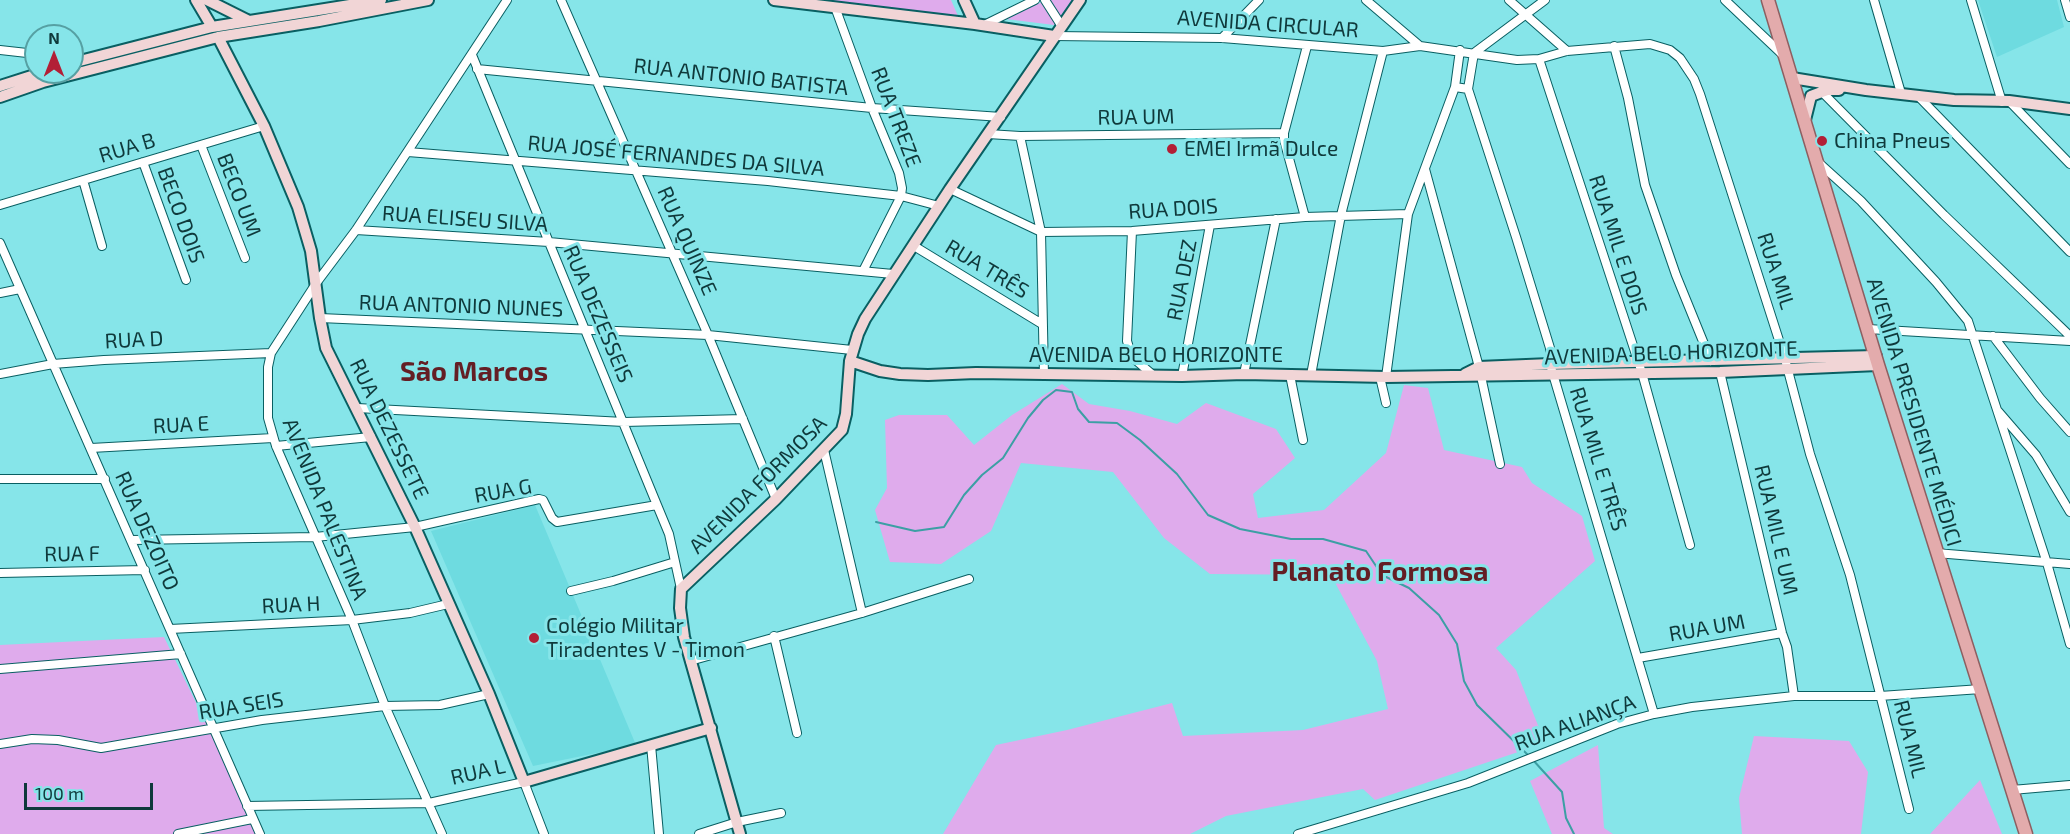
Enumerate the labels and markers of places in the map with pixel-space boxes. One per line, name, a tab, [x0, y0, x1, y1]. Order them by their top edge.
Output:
place label: China Pneus	[1834, 128, 1950, 154]
marker: China Pneus	[1815, 134, 1829, 148]
place label: EMEI Irmã Dulce	[1184, 136, 1338, 162]
marker: EMEI Irmã Dulce	[1165, 142, 1179, 156]
place label: Colégio Militar Tiradentes V - Timon	[546, 613, 745, 663]
marker: Colégio Militar Tiradentes V - Timon	[527, 631, 541, 645]

